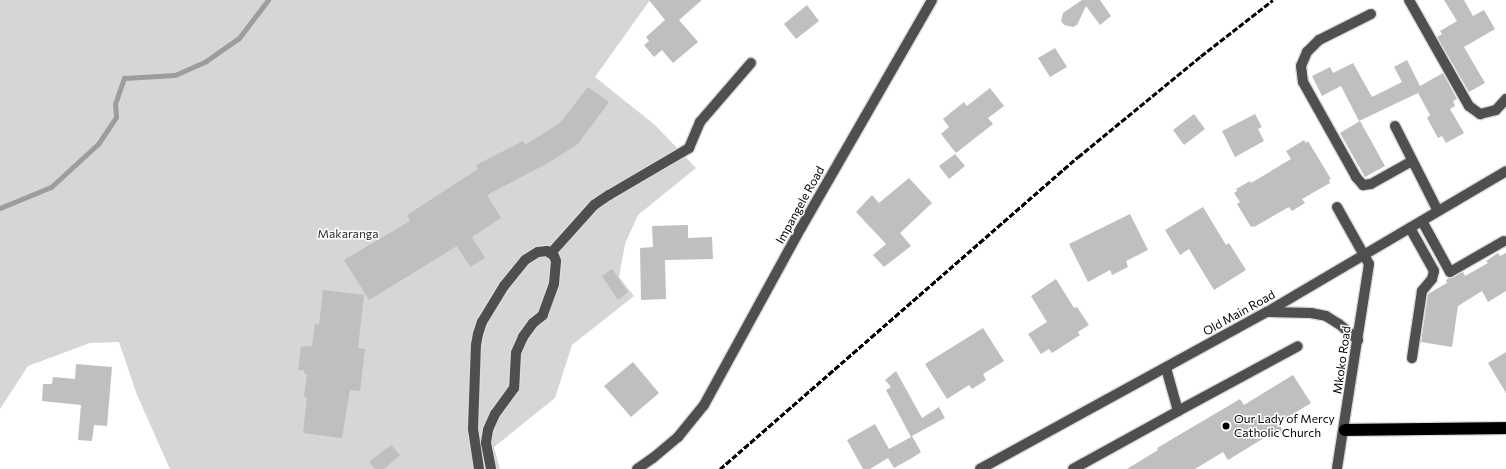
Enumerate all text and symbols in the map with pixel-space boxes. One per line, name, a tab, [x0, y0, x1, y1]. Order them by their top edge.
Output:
street label: Impangele Road	[773, 164, 827, 246]
park label: Makaranga	[318, 227, 378, 241]
street label: Old Main Road	[1201, 287, 1277, 339]
street label: Mkoko Road	[1330, 325, 1354, 395]
place label: Our Lady of Mercy Catholic Church	[1234, 412, 1335, 440]
marker: Our Lady of Mercy Catholic Church	[1221, 421, 1231, 431]

